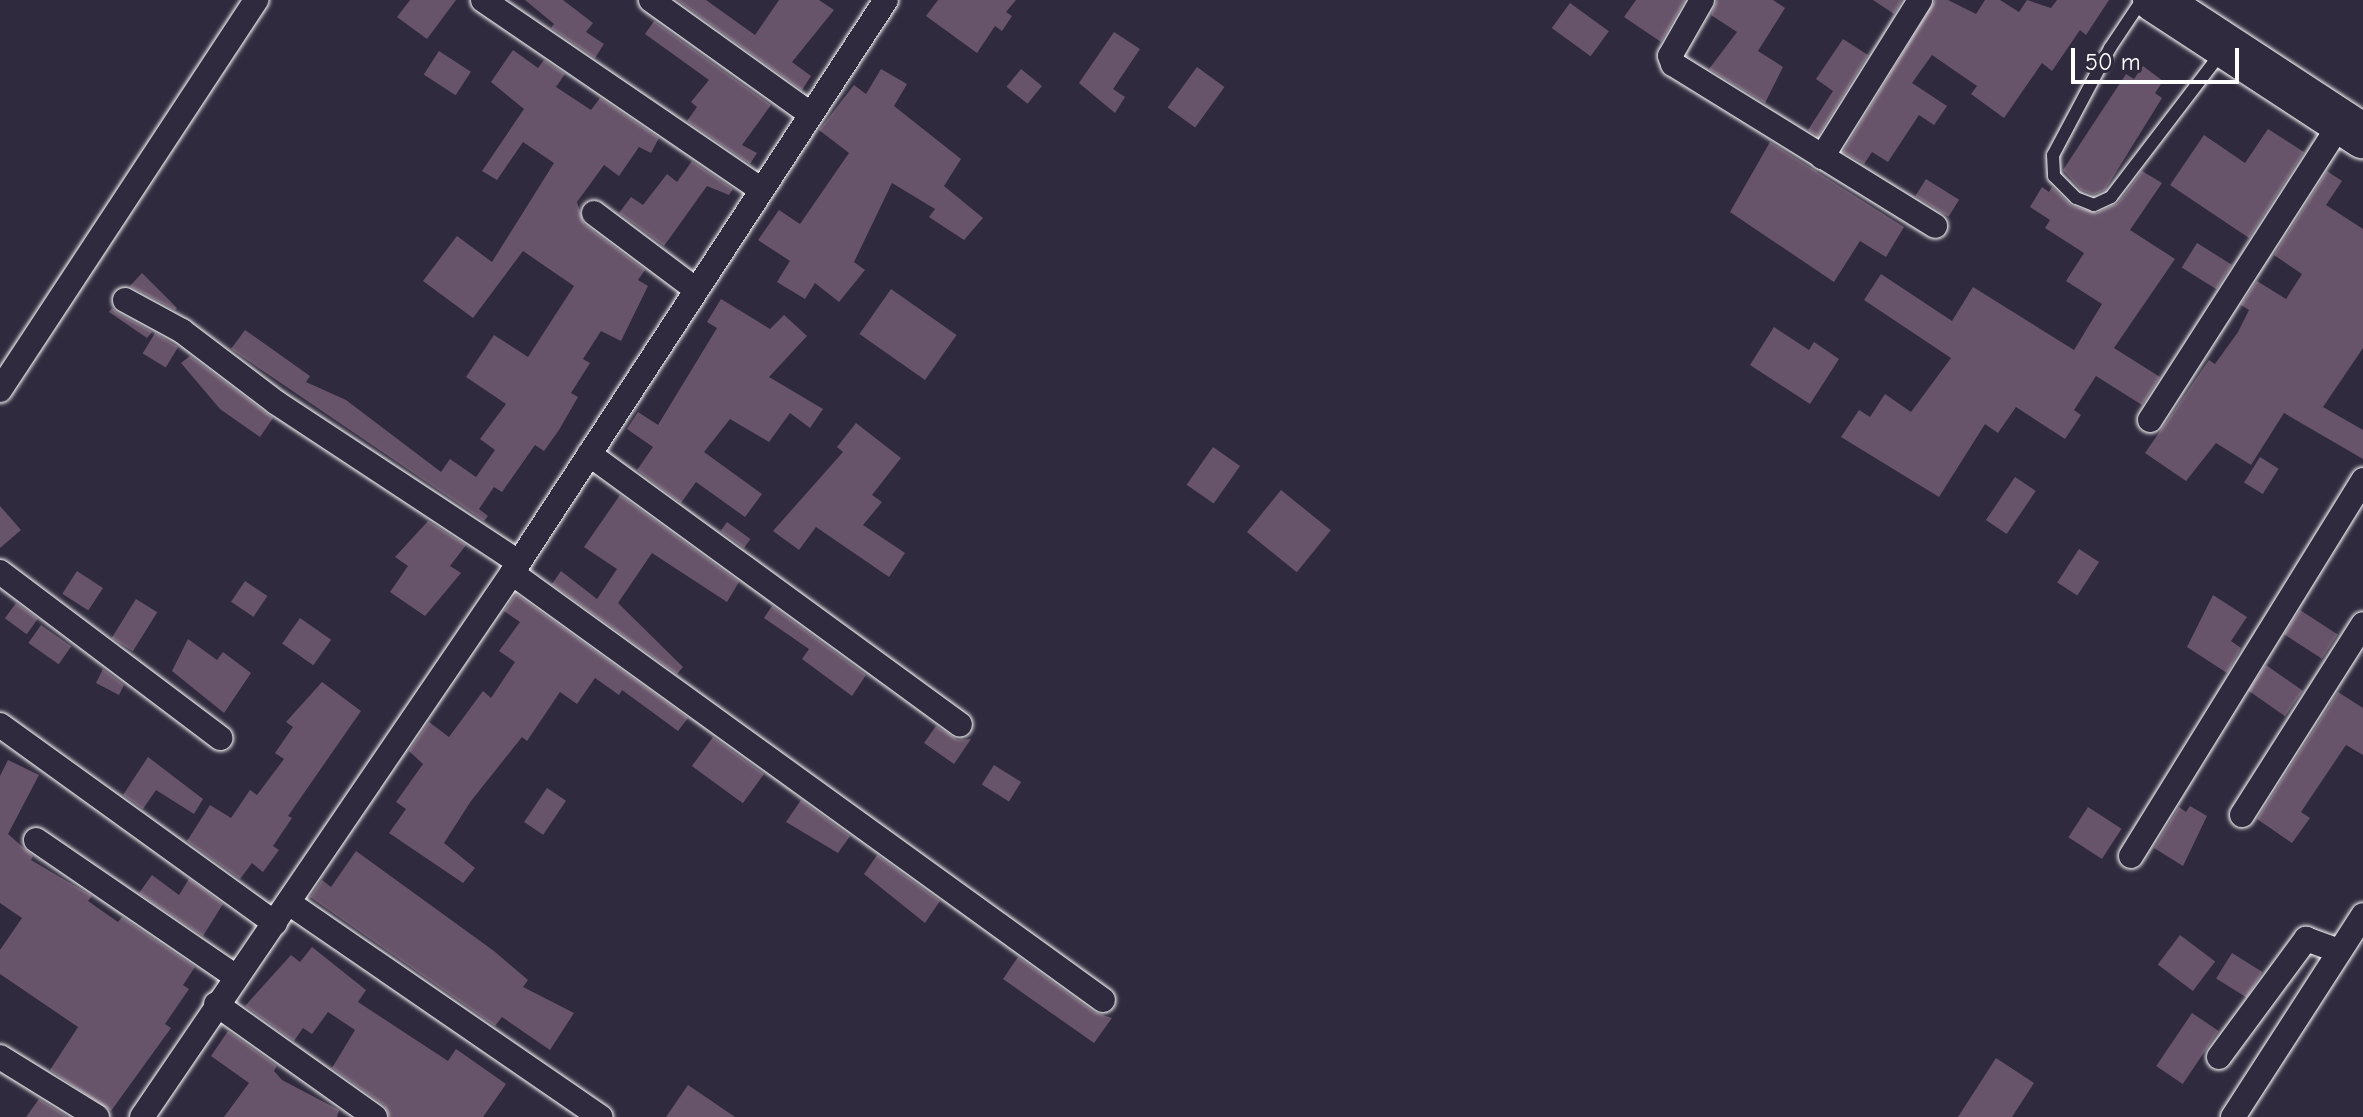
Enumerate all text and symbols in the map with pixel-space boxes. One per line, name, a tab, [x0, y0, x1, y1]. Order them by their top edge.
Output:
scale bar	[2075, 32, 2243, 82]
text: 50 m	[2085, 48, 2141, 76]

